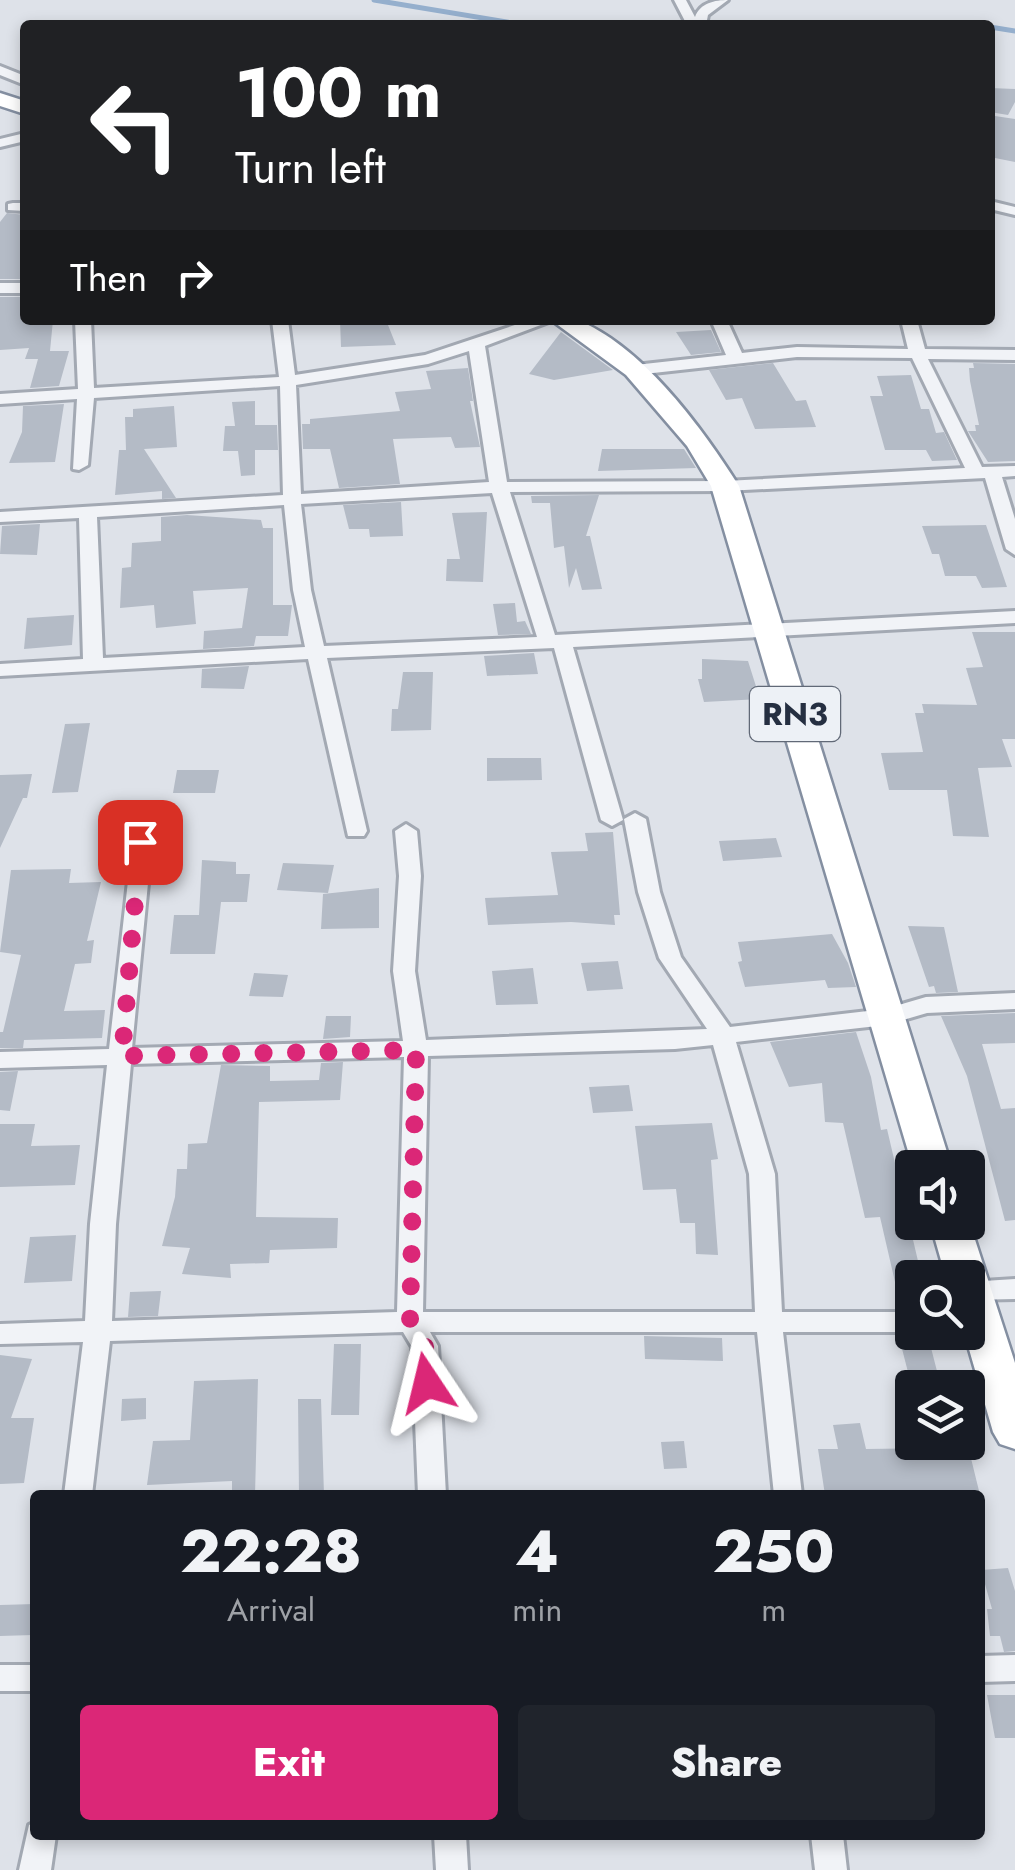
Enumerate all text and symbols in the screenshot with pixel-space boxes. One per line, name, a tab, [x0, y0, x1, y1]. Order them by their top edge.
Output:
text: 100 m	[235, 42, 442, 143]
icon: left	[70, 60, 200, 190]
text: Turn left	[235, 135, 386, 200]
text: Then	[70, 250, 147, 305]
icon: right	[167, 250, 222, 305]
road number: RN3	[750, 687, 840, 741]
pin	[98, 800, 183, 885]
icon: arrive	[113, 815, 168, 870]
map controls	[895, 1150, 985, 1460]
button: sound	[895, 1150, 985, 1240]
button: search	[895, 1260, 985, 1350]
position arrow	[375, 1331, 479, 1435]
button: layers	[895, 1370, 985, 1460]
text: 22:28	[180, 1508, 362, 1595]
text: 4	[515, 1508, 559, 1595]
text: 250	[713, 1508, 835, 1595]
text: Arrival	[227, 1587, 315, 1633]
text: min	[512, 1587, 562, 1633]
text: m	[761, 1587, 786, 1633]
button: Exit	[80, 1705, 498, 1820]
button: Share	[518, 1705, 935, 1820]

